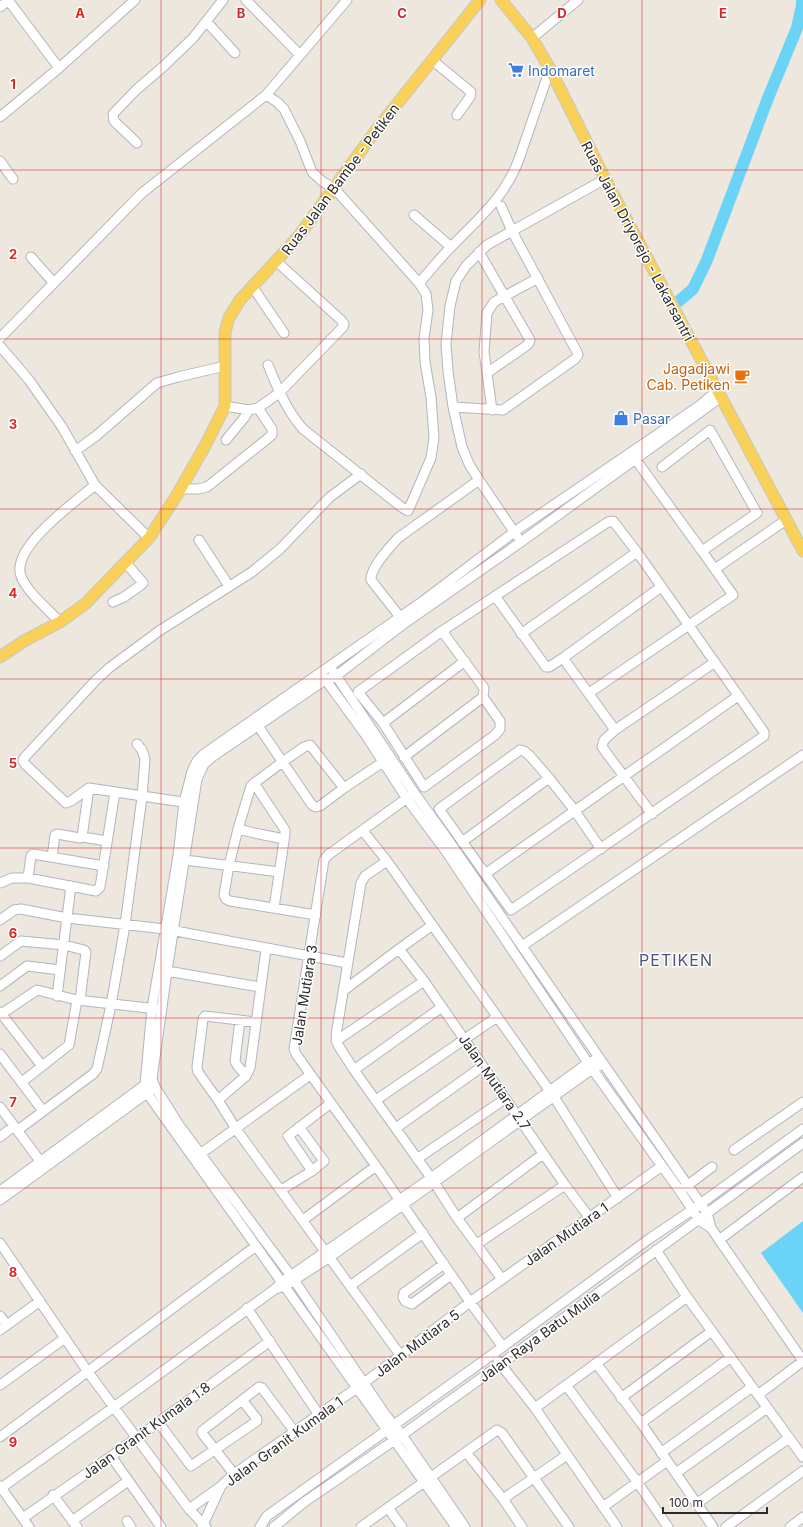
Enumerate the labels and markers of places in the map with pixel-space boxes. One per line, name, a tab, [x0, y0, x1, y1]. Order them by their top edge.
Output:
supermarket icon: Indomaret	[507, 61, 525, 79]
place label: Indomaret	[528, 62, 595, 79]
place label: Jagadjawi Cab. Petiken	[647, 360, 730, 393]
cafe icon: Jagadjawi Cab. Petiken	[733, 367, 751, 385]
shop icon: Pasar	[612, 409, 630, 427]
place label: Pasar	[633, 410, 670, 427]

